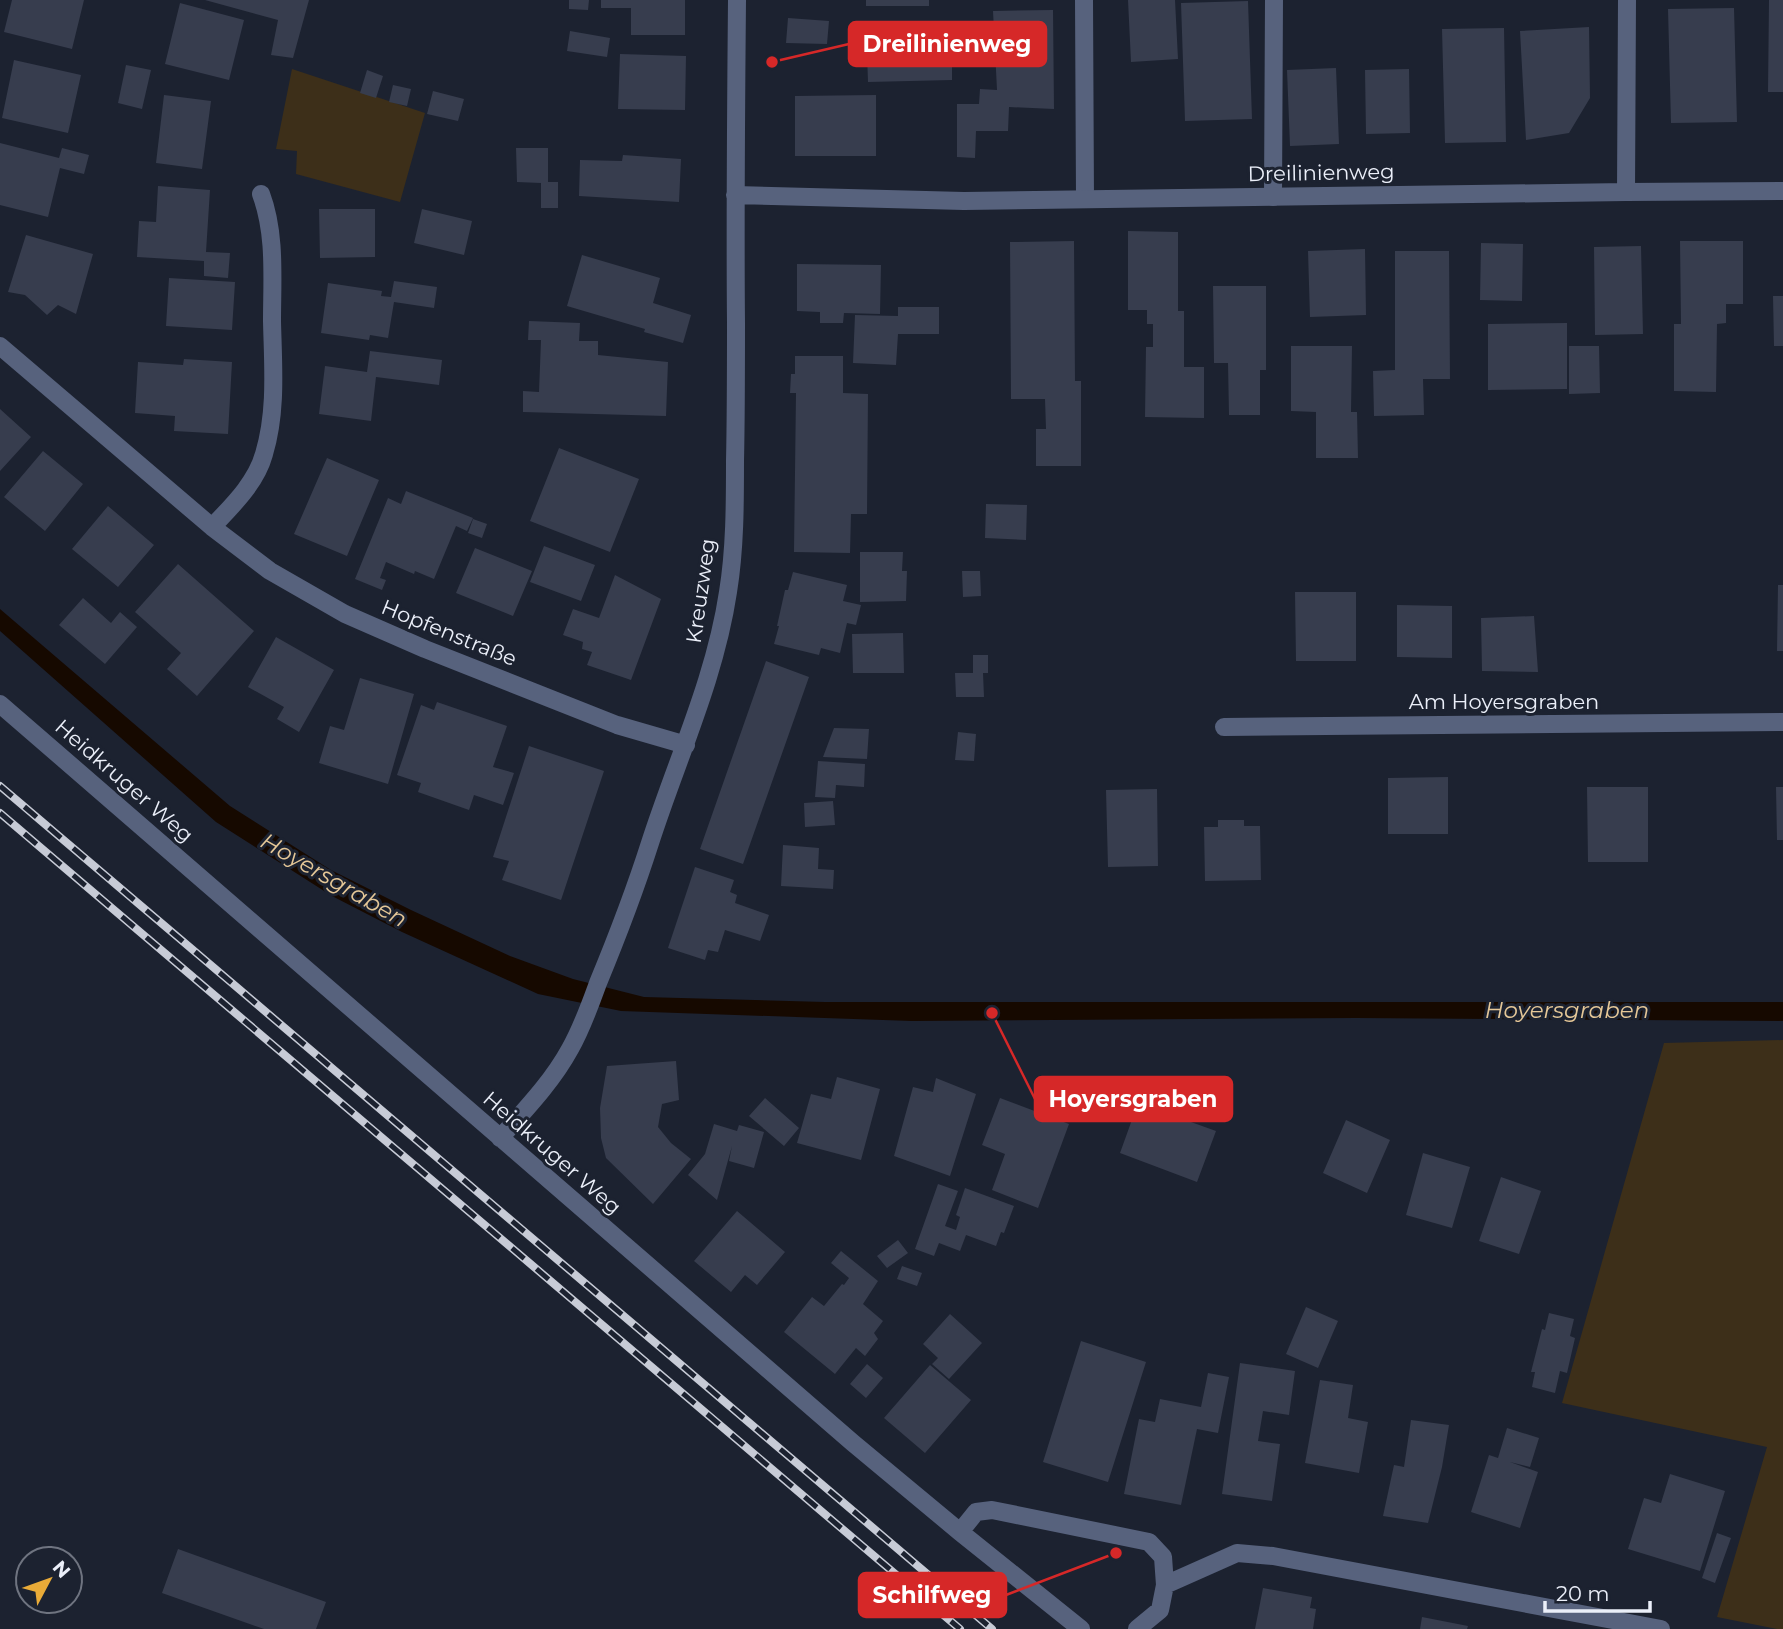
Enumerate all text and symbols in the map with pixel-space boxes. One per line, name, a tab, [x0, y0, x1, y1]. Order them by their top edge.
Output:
callout: Dreilinienweg	[849, 22, 1046, 66]
text: Dreilinienweg	[863, 30, 1031, 58]
street label: Dreilinienweg	[1247, 159, 1395, 186]
street label: Kreuzweg	[681, 537, 720, 645]
street label: Hopfenstraße	[378, 594, 521, 671]
street label: Am Hoyersgraben	[1409, 689, 1599, 714]
street label: Heidkruger Weg	[50, 714, 198, 847]
water label: Hoyersgraben	[256, 827, 412, 933]
water label: Hoyersgraben	[1485, 996, 1649, 1024]
callout: Hoyersgraben	[1035, 1077, 1232, 1121]
text: Hoyersgraben	[1049, 1085, 1217, 1113]
street label: Heidkruger Weg	[478, 1086, 626, 1219]
north arrow	[14, 1545, 84, 1615]
text: N	[48, 1556, 75, 1583]
scale bar	[1545, 1570, 1650, 1614]
callout: Schilfweg	[859, 1573, 1006, 1617]
text: Schilfweg	[873, 1581, 991, 1609]
text: 20 m	[1556, 1581, 1610, 1606]

